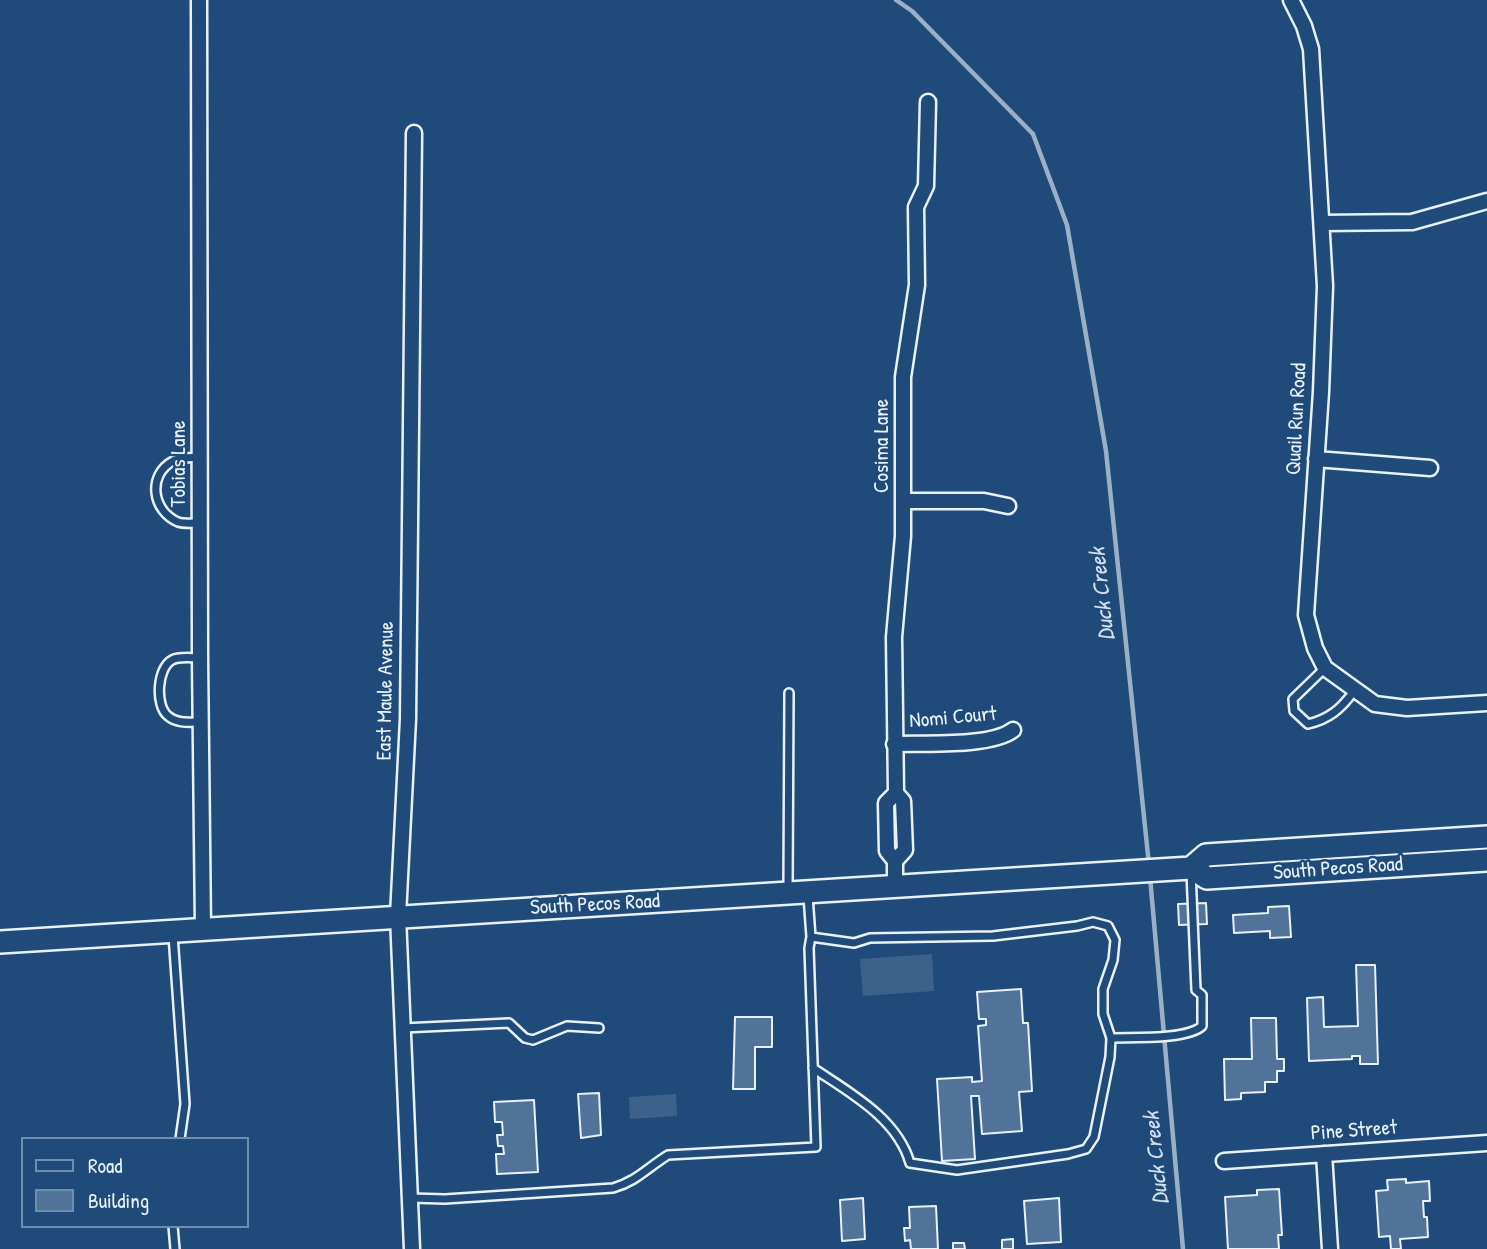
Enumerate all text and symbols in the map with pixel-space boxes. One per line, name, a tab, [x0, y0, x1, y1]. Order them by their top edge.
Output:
street label: Quail Run Road	[1281, 362, 1313, 476]
street label: Cosima Lane	[869, 399, 895, 493]
street label: Tobias Lane	[166, 421, 192, 507]
water label: Duck Creek	[1084, 546, 1122, 642]
street label: East Maule Avenue	[372, 621, 400, 761]
street label: Nomi Court	[909, 702, 997, 734]
street label: South Pecos Road	[1272, 852, 1404, 886]
street label: South Pecos Road	[530, 889, 660, 921]
water label: Duck Creek	[1138, 1110, 1176, 1206]
street label: Pine Street	[1310, 1115, 1398, 1147]
legend	[21, 1137, 248, 1228]
text: Road	[88, 1151, 122, 1180]
text: Building	[88, 1186, 149, 1215]

